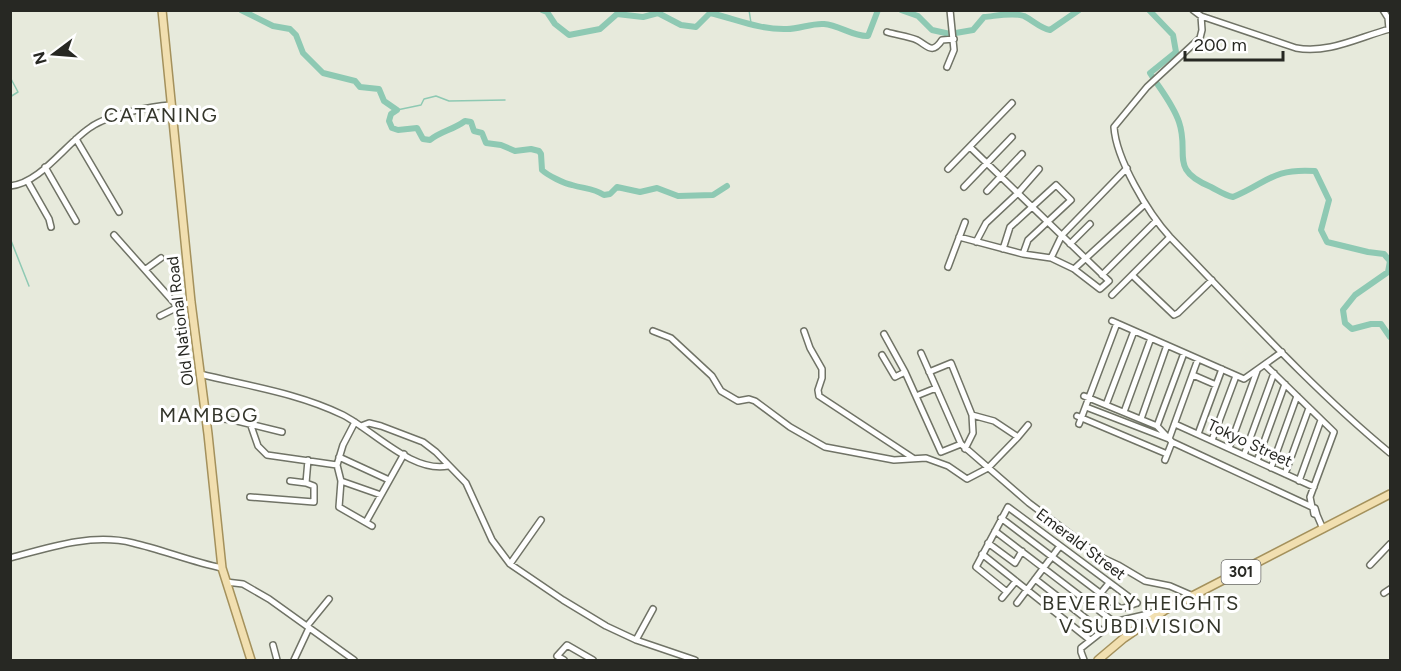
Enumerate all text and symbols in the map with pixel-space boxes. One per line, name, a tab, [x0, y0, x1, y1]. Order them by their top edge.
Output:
north arrow	[24, 24, 84, 84]
scale bar	[1185, 24, 1282, 62]
text: 200 m	[1194, 34, 1247, 56]
text: N	[29, 49, 51, 67]
district label: CATANING	[104, 103, 218, 127]
street label: Old National Road	[163, 255, 197, 387]
district label: MAMBOG	[159, 403, 259, 427]
street label: Tokyo Street	[1205, 415, 1295, 471]
street label: Emerald Street	[1033, 504, 1129, 584]
road number: 301	[1222, 560, 1260, 584]
district label: BEVERLY HEIGHTS V SUBDIVISION	[1042, 591, 1240, 638]

